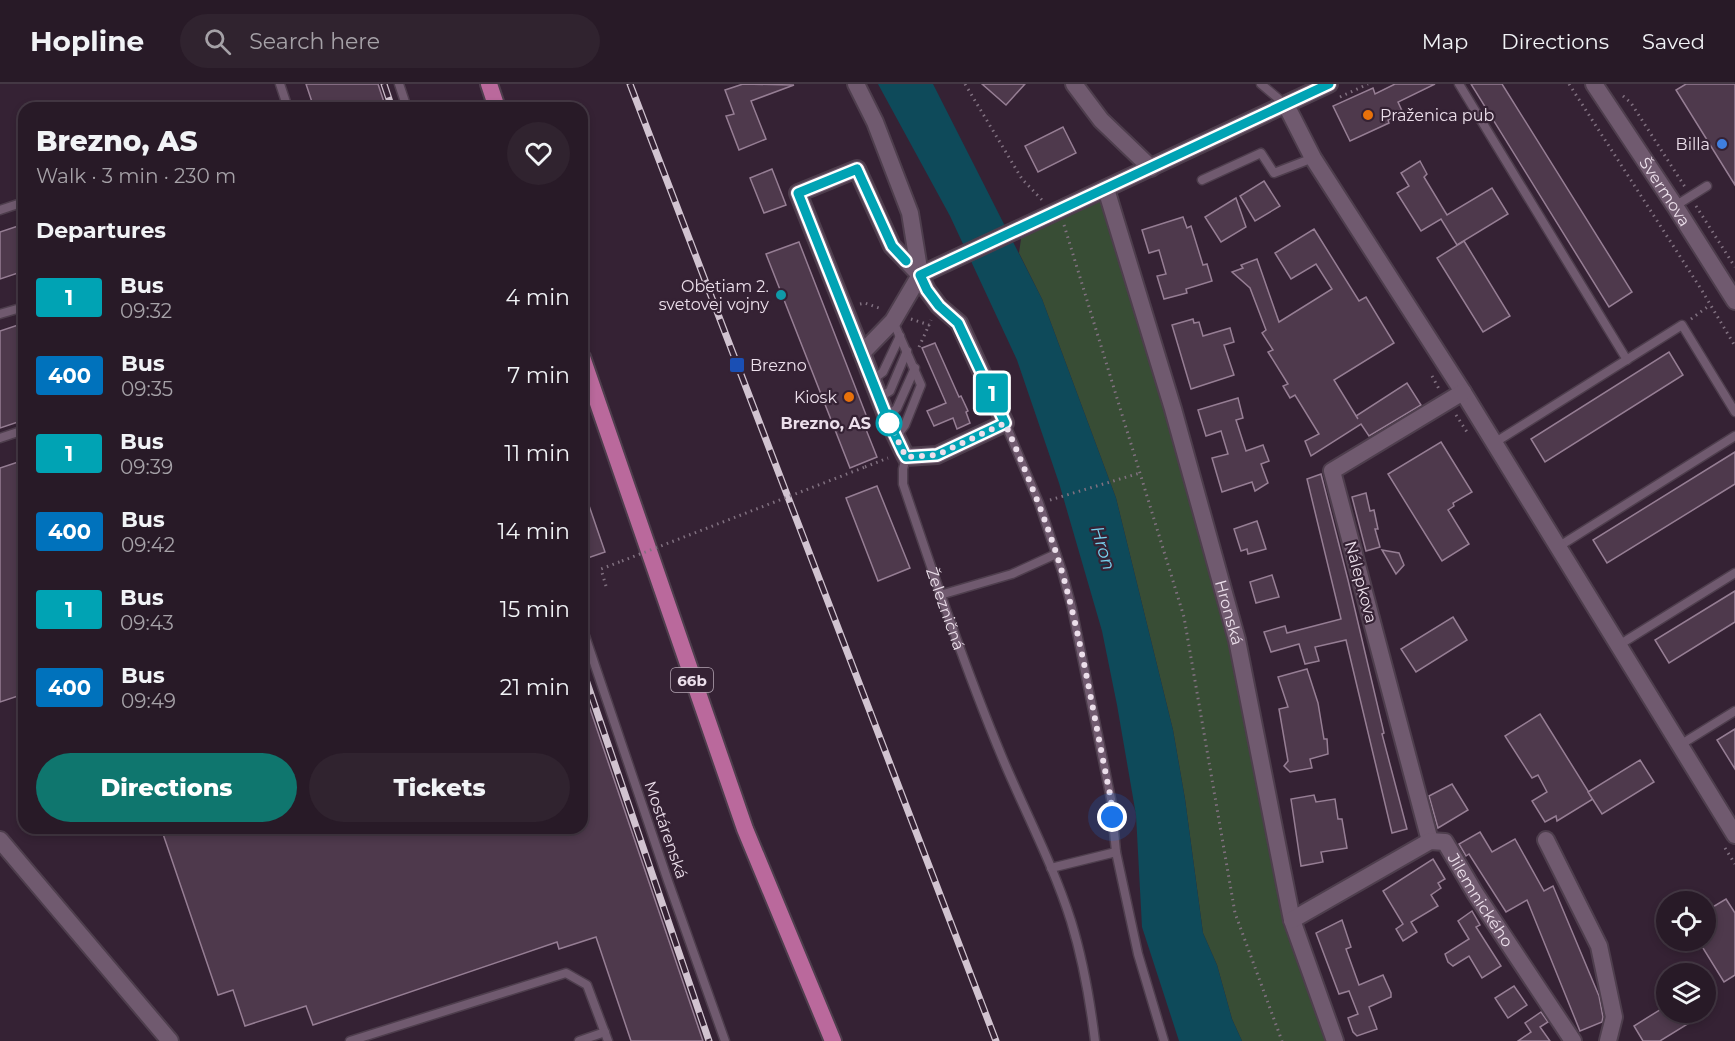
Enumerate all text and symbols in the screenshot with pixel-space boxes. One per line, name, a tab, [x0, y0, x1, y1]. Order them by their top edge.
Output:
search box	[180, 14, 600, 68]
text: Hopline	[30, 24, 144, 58]
icon: search	[201, 25, 234, 58]
text: Search here	[249, 28, 380, 55]
text: Map	[1422, 29, 1468, 54]
text: Directions	[1501, 29, 1609, 54]
text: Saved	[1642, 29, 1705, 54]
place label: Praženica pub	[1380, 106, 1494, 125]
marker: Praženica pub	[1361, 108, 1375, 122]
button: heart	[507, 122, 570, 185]
text: Brezno, AS	[36, 124, 198, 158]
place label: Billa	[1676, 135, 1710, 154]
marker: Billa	[1715, 137, 1729, 151]
street label: Švermova	[1636, 153, 1695, 230]
text: Walk · 3 min · 230 m	[36, 164, 236, 188]
text: Departures	[36, 217, 166, 244]
text: Bus	[120, 272, 164, 299]
place label: Obetiam 2. svetovej vojny	[659, 277, 769, 314]
text: 4 min	[506, 284, 570, 311]
text: 1	[65, 285, 73, 310]
marker: Obetiam 2. svetovej vojny	[774, 288, 788, 302]
text: 09:32	[120, 299, 172, 323]
text: Bus	[121, 350, 165, 377]
marker: Brezno	[728, 356, 746, 374]
place label: Brezno	[750, 356, 807, 375]
text: 7 min	[507, 362, 570, 389]
text: 400	[48, 363, 91, 388]
line badge: 1	[972, 374, 1012, 412]
text: 09:35	[121, 377, 173, 401]
text: 1	[988, 381, 996, 406]
place label: Kiosk	[794, 388, 837, 407]
marker: Kiosk	[842, 390, 856, 404]
marker: Brezno, AS	[876, 410, 902, 436]
place label: Brezno, AS	[781, 414, 871, 433]
text: Bus	[120, 428, 164, 455]
text: 11 min	[504, 440, 570, 467]
text: 1	[65, 441, 73, 466]
text: 09:39	[120, 455, 173, 479]
text: Bus	[121, 506, 165, 533]
text: 14 min	[498, 518, 570, 545]
text: 400	[48, 519, 91, 544]
water label: Hron	[1086, 523, 1120, 573]
text: 09:42	[121, 533, 175, 557]
street label: Nálepkova	[1341, 539, 1381, 625]
street label: Železničná	[922, 565, 969, 652]
street label: Hronská	[1211, 578, 1247, 647]
text: Bus	[120, 584, 164, 611]
text: 15 min	[500, 596, 570, 623]
text: 1	[65, 597, 73, 622]
text: 09:43	[120, 611, 174, 635]
text: Bus	[121, 662, 165, 689]
road number: 66b	[671, 668, 713, 692]
text: 21 min	[500, 674, 570, 701]
text: 400	[48, 675, 91, 700]
text: 09:49	[121, 689, 176, 713]
button: Directions	[36, 753, 297, 822]
button: Tickets	[309, 753, 570, 822]
street label: Mostárenská	[640, 779, 692, 881]
your location	[1097, 802, 1127, 832]
street label: Jilemnického	[1444, 849, 1517, 950]
map controls	[1656, 891, 1716, 1023]
button: locate	[1656, 891, 1716, 951]
button: layers	[1656, 963, 1716, 1023]

